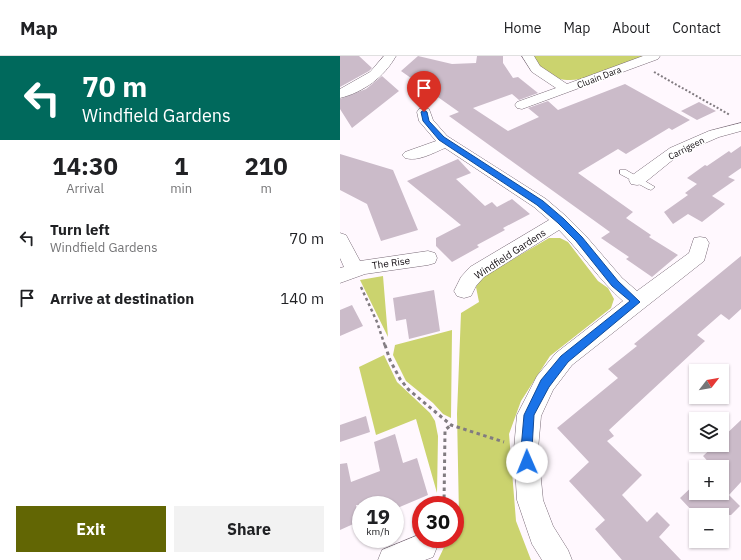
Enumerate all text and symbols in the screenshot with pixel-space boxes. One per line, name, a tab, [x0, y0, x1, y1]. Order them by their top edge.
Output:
text: Map	[20, 16, 58, 40]
text: Home	[504, 19, 541, 37]
text: Map	[563, 19, 590, 37]
text: About	[612, 19, 650, 37]
text: Contact	[672, 19, 721, 37]
street label: Cluain Dara	[575, 63, 623, 90]
text: 70 m	[82, 68, 147, 105]
pin	[407, 71, 441, 112]
icon: left	[16, 72, 68, 124]
icon: arrive	[413, 77, 435, 99]
text: Windfield Gardens	[82, 104, 231, 127]
street label: Carrigeen	[666, 134, 706, 162]
text: 14:30	[52, 150, 118, 182]
text: 1	[174, 150, 188, 182]
text: 210	[244, 150, 288, 182]
text: Arrival	[66, 180, 104, 197]
text: min	[170, 180, 192, 197]
text: m	[260, 180, 272, 197]
text: Turn left	[50, 220, 110, 239]
street label: Windfield Gardens	[472, 226, 548, 282]
icon: left	[16, 227, 38, 249]
text: 70 m	[289, 229, 324, 248]
text: Windfield Gardens	[50, 239, 157, 256]
street label: The Rise	[371, 254, 411, 272]
icon: arrive	[16, 287, 38, 309]
text: Arrive at destination	[50, 289, 194, 308]
text: 140 m	[280, 289, 324, 308]
north arrow	[689, 364, 729, 404]
map controls	[689, 364, 729, 548]
button: layers	[689, 412, 729, 452]
position arrow	[506, 441, 548, 483]
button: +	[689, 460, 729, 500]
speed limit sign: 30	[412, 496, 464, 548]
text: 19	[366, 503, 390, 530]
button: Exit	[16, 506, 166, 552]
button: Share	[174, 506, 324, 552]
button: −	[689, 508, 729, 548]
text: km/h	[366, 525, 390, 538]

